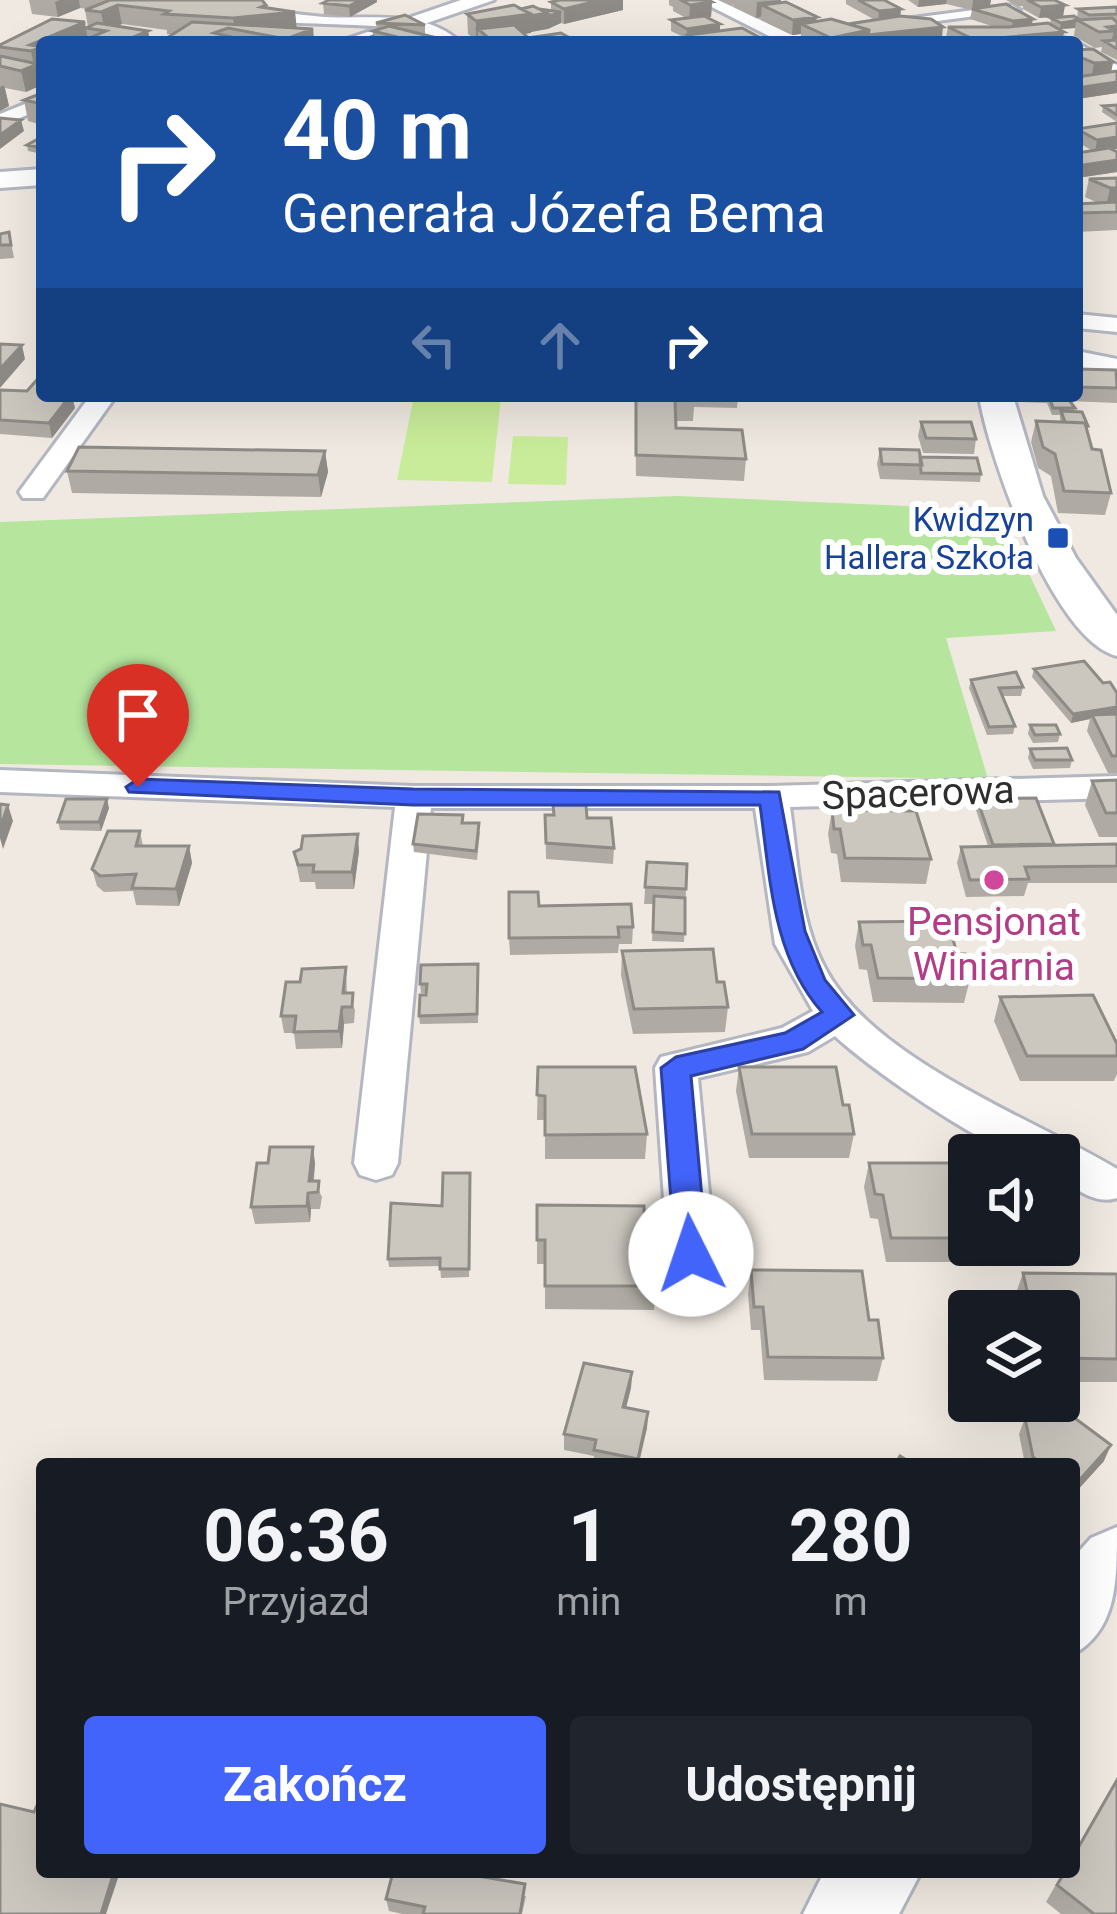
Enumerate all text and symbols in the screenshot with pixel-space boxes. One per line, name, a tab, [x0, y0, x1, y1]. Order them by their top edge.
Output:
text: 40 m	[282, 81, 472, 180]
icon: right	[84, 84, 240, 240]
text: Generała Józefa Bema	[282, 182, 826, 245]
icon: left	[401, 312, 467, 378]
icon: ahead	[527, 312, 593, 378]
icon: right	[653, 312, 719, 378]
place label: Kwidzyn Hallera Szkoła	[824, 500, 1034, 577]
marker: Kwidzyn Hallera Szkoła	[1045, 525, 1071, 551]
pin	[87, 664, 189, 787]
icon: arrive	[105, 682, 171, 748]
street label: Spacerowa	[821, 767, 1015, 819]
marker: Pensjonat Winiarnia	[981, 867, 1007, 893]
place label: Pensjonat Winiarnia	[907, 899, 1081, 990]
map controls	[948, 1134, 1080, 1422]
button: sound	[948, 1134, 1080, 1266]
position arrow	[628, 1191, 754, 1317]
button: layers	[948, 1290, 1080, 1422]
text: 06:36	[203, 1494, 389, 1579]
text: 1	[568, 1494, 609, 1579]
text: 280	[789, 1494, 913, 1579]
text: Przyjazd	[222, 1579, 370, 1625]
text: min	[556, 1579, 621, 1625]
text: m	[834, 1579, 868, 1625]
button: Zakończ	[84, 1716, 546, 1854]
button: Udostępnij	[570, 1716, 1032, 1854]

